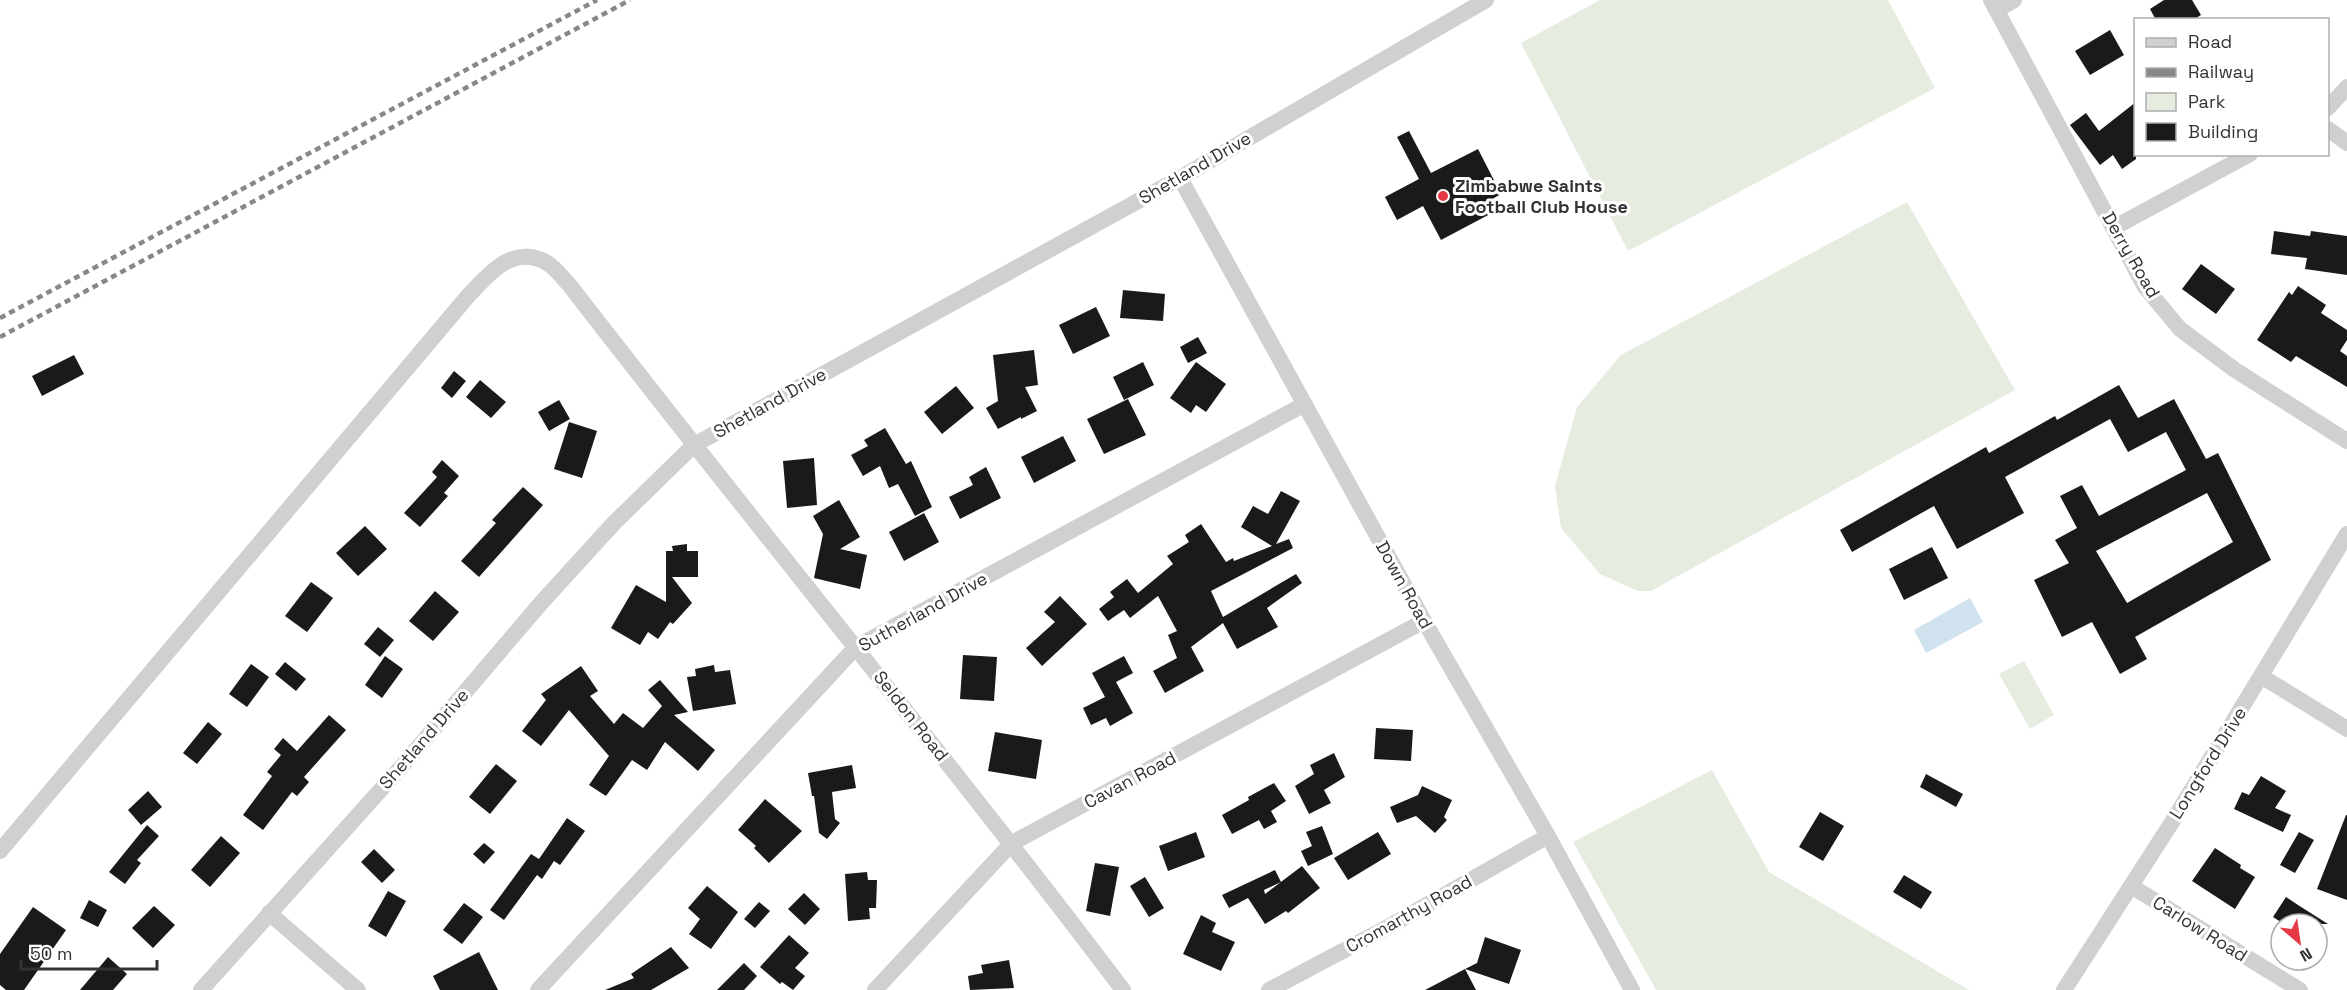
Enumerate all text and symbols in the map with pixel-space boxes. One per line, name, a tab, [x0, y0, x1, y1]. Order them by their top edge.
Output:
legend	[2134, 18, 2329, 156]
text: Road	[2188, 30, 2232, 53]
text: Railway	[2188, 60, 2254, 83]
text: Park	[2188, 90, 2226, 113]
text: Building	[2188, 120, 2258, 143]
street label: Shetland Drive	[1135, 126, 1255, 209]
place label: Zimbabwe Saints Football Club House	[1455, 174, 1628, 218]
marker: Zimbabwe Saints Football Club House	[1436, 189, 1450, 203]
street label: Derry Road	[2097, 207, 2165, 302]
street label: Shetland Drive	[709, 362, 830, 443]
street label: Down Road	[1371, 537, 1438, 633]
street label: Sutherland Drive	[854, 567, 991, 657]
street label: Seldon Road	[869, 666, 954, 766]
street label: Shetland Drive	[374, 684, 474, 794]
street label: Longford Drive	[2164, 702, 2251, 823]
street label: Cavan Road	[1080, 746, 1180, 813]
street label: Cromarthy Road	[1342, 869, 1476, 958]
street label: Carlow Road	[2149, 890, 2252, 967]
north arrow	[2269, 912, 2329, 972]
scale bar	[21, 933, 158, 971]
text: 50 m	[30, 942, 72, 965]
text: N	[2296, 943, 2316, 966]

